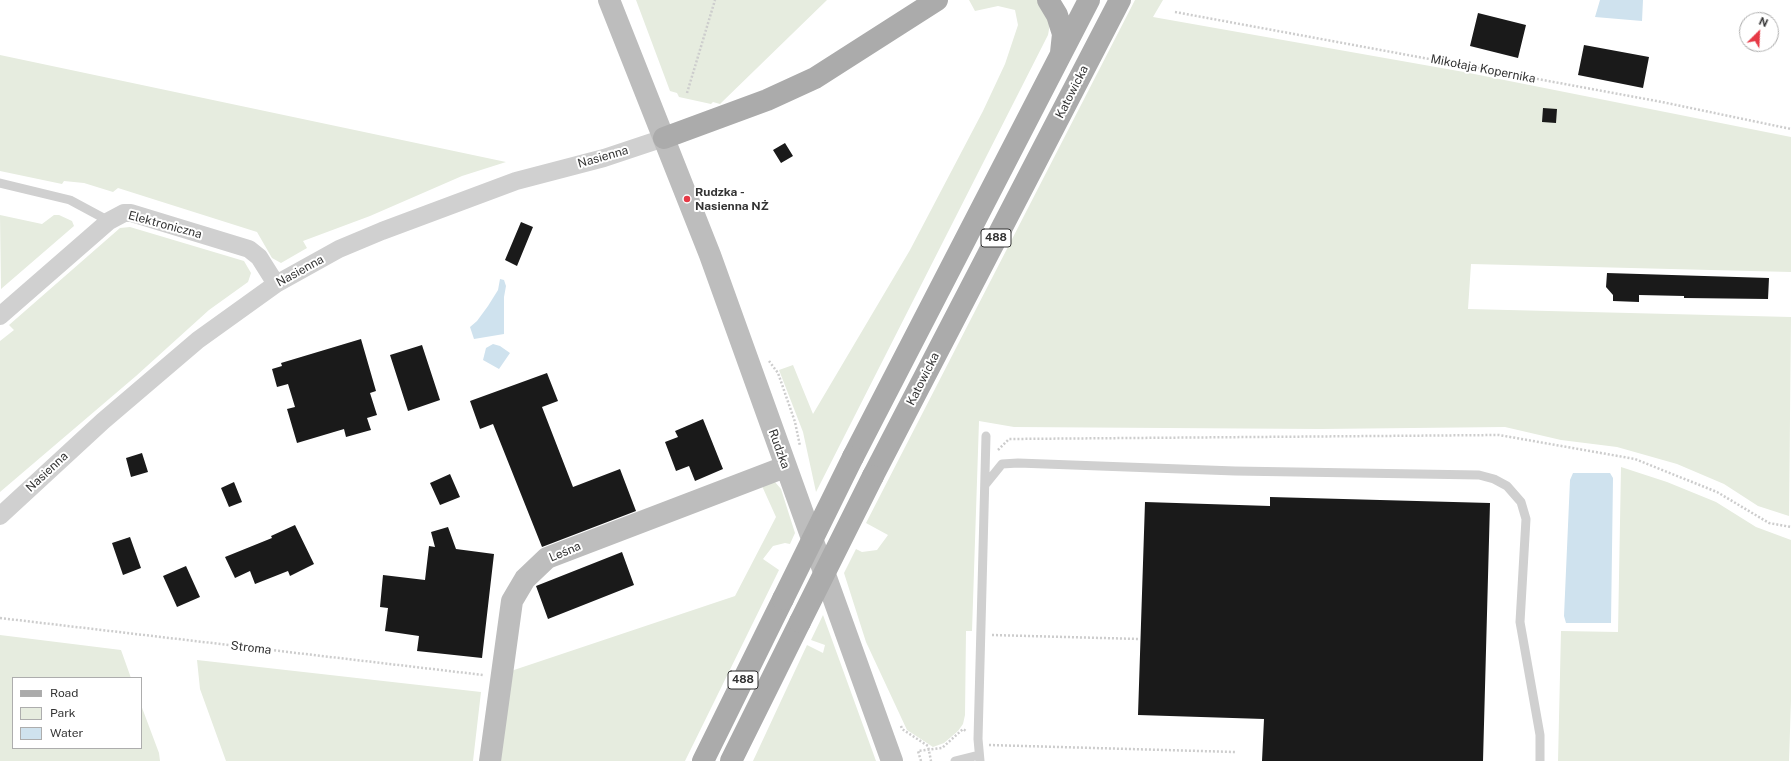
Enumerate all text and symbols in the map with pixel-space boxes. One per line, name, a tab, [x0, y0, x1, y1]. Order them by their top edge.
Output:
north arrow	[1739, 12, 1779, 52]
text: N	[1757, 15, 1770, 29]
street label: Mikołaja Kopernika	[1429, 52, 1537, 86]
street label: Katowicka	[1052, 63, 1092, 121]
street label: Nasienna	[576, 143, 630, 171]
place label: Rudzka - Nasienna NŻ	[695, 185, 769, 213]
marker: Rudzka - Nasienna NŻ	[682, 194, 692, 204]
street label: Elektroniczna	[127, 208, 203, 242]
road number: 488	[981, 229, 1011, 247]
street label: Nasienna	[274, 252, 326, 290]
street label: Katowicka	[903, 350, 943, 408]
street label: Rudzka	[765, 427, 793, 471]
street label: Nasienna	[23, 449, 71, 495]
street label: Leśna	[547, 539, 583, 565]
street label: Stroma	[230, 638, 272, 658]
road number: 488	[728, 671, 758, 689]
legend	[12, 677, 142, 749]
text: Road	[50, 686, 78, 700]
text: Park	[50, 706, 76, 720]
text: Water	[50, 726, 83, 740]

